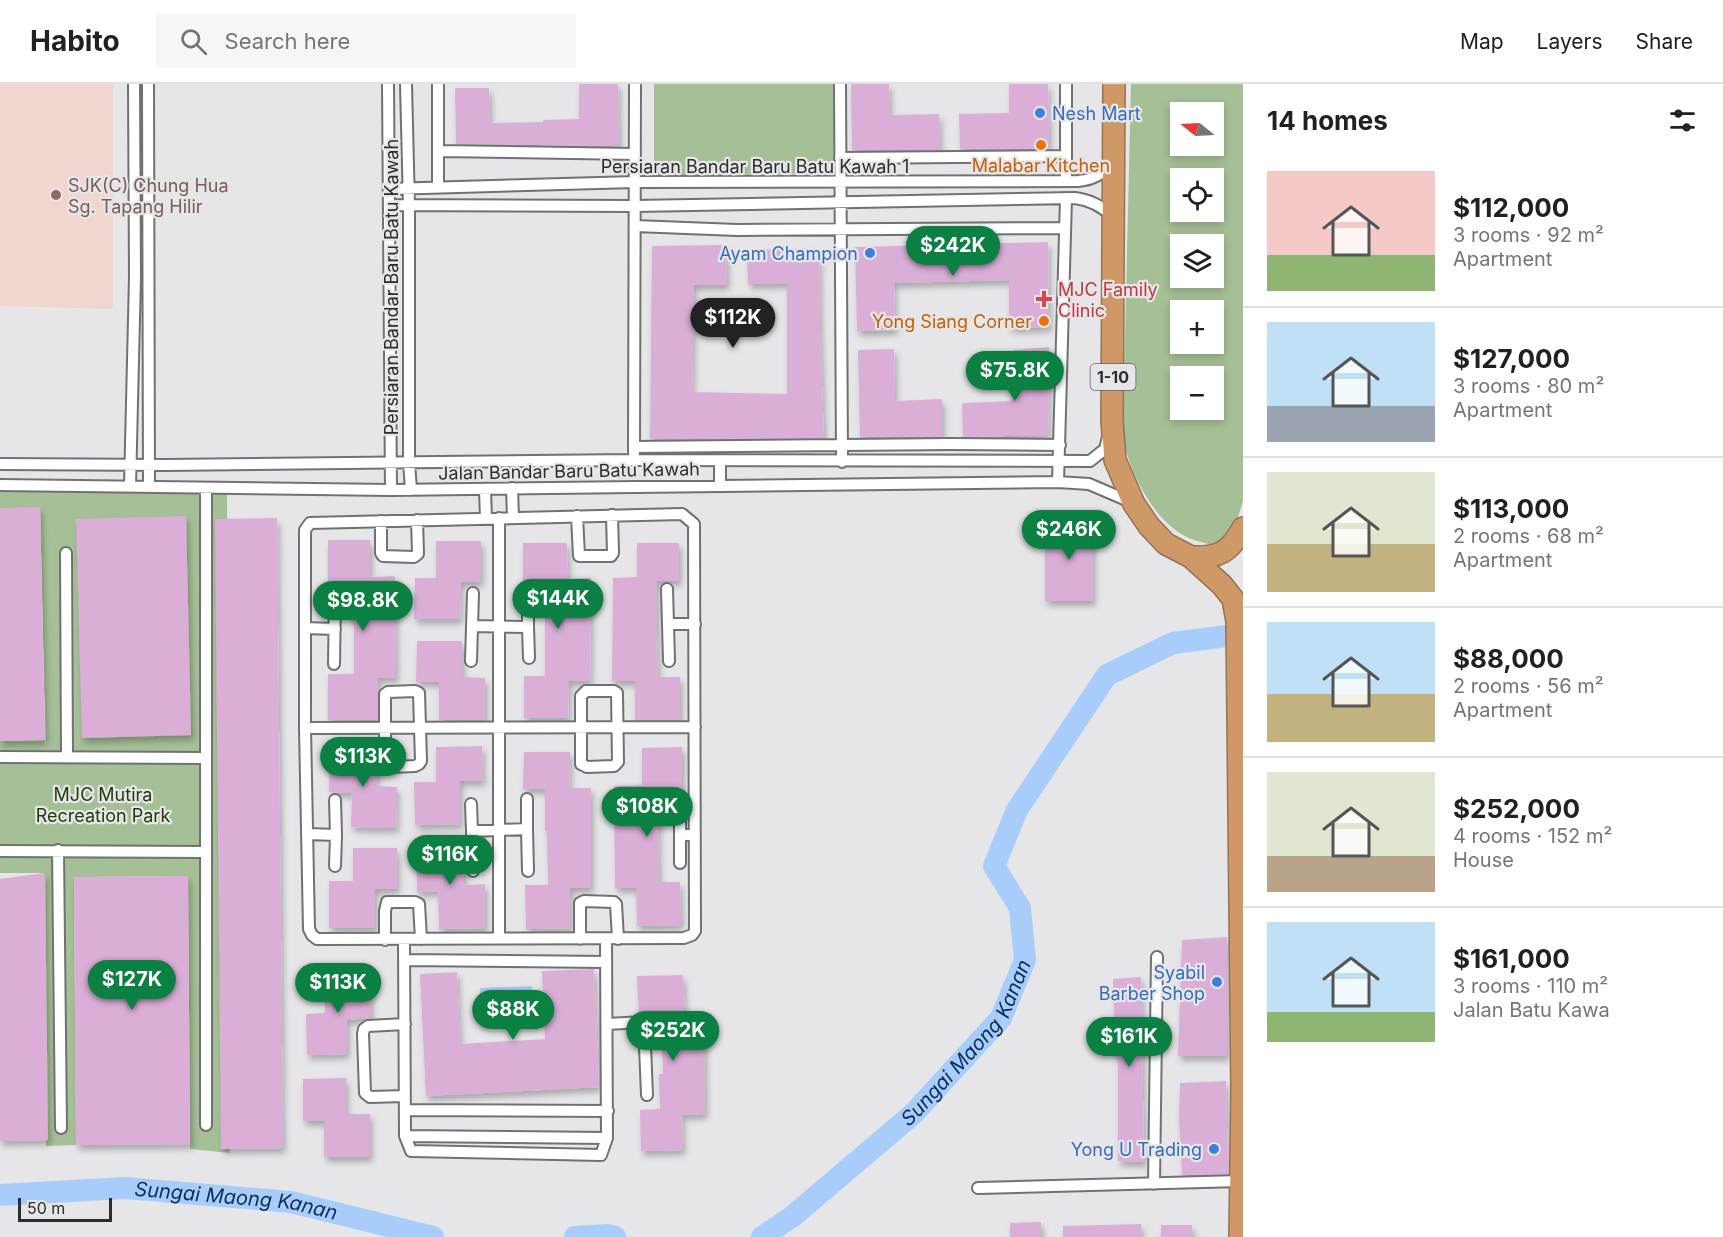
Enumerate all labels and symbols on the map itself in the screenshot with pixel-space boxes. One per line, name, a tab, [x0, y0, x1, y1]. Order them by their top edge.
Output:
north arrow	[1170, 102, 1224, 156]
place label: Nesh Mart	[1052, 103, 1141, 124]
marker: Nesh Mart	[1033, 106, 1047, 120]
marker: Malabar Kitchen	[1034, 138, 1048, 152]
street label: Persiaran Bandar Baru Batu Kawah	[381, 139, 402, 435]
place label: Malabar Kitchen	[972, 155, 1110, 176]
street label: Persiaran Bandar Baru Batu Kawah 1	[601, 156, 909, 177]
place label: SJK(C) Chung Hua Sg. Tapang Hilir	[68, 175, 229, 217]
marker: SJK(C) Chung Hua Sg. Tapang Hilir	[49, 188, 63, 202]
pin: $242K	[911, 226, 995, 277]
place label: Ayam Champion	[719, 243, 858, 264]
marker: Ayam Champion	[863, 246, 877, 260]
place label: MJC Family Clinic	[1058, 279, 1158, 321]
marker: MJC Family Clinic	[1035, 290, 1053, 308]
pin: $112K	[691, 298, 775, 349]
place label: Yong Siang Corner	[872, 311, 1032, 332]
marker: Yong Siang Corner	[1037, 314, 1051, 328]
pin: $75.8K	[966, 351, 1064, 402]
road number: 1-10	[1090, 364, 1136, 390]
street label: Jalan Bandar Baru Batu Kawah	[438, 458, 700, 484]
pin: $246K	[1027, 510, 1111, 561]
pin: $144K	[516, 579, 600, 630]
pin: $98.8K	[314, 581, 412, 632]
pin: $113K	[321, 737, 405, 788]
park label: MJC Mutira Recreation Park	[36, 784, 170, 826]
pin: $108K	[605, 787, 689, 838]
pin: $116K	[408, 835, 492, 886]
water label: Sungai Maong Kanan	[896, 956, 1036, 1131]
pin: $127K	[90, 960, 174, 1011]
place label: Syabil Barber Shop	[1099, 962, 1205, 1004]
pin: $113K	[296, 963, 380, 1014]
marker: Syabil Barber Shop	[1210, 975, 1224, 989]
pin: $88K	[477, 990, 549, 1041]
pin: $252K	[631, 1011, 715, 1062]
pin: $161K	[1087, 1017, 1171, 1068]
place label: Yong U Trading	[1071, 1139, 1202, 1160]
marker: Yong U Trading	[1207, 1142, 1221, 1156]
water label: Sungai Maong Kanan	[134, 1177, 340, 1225]
scale bar	[18, 1195, 112, 1222]

